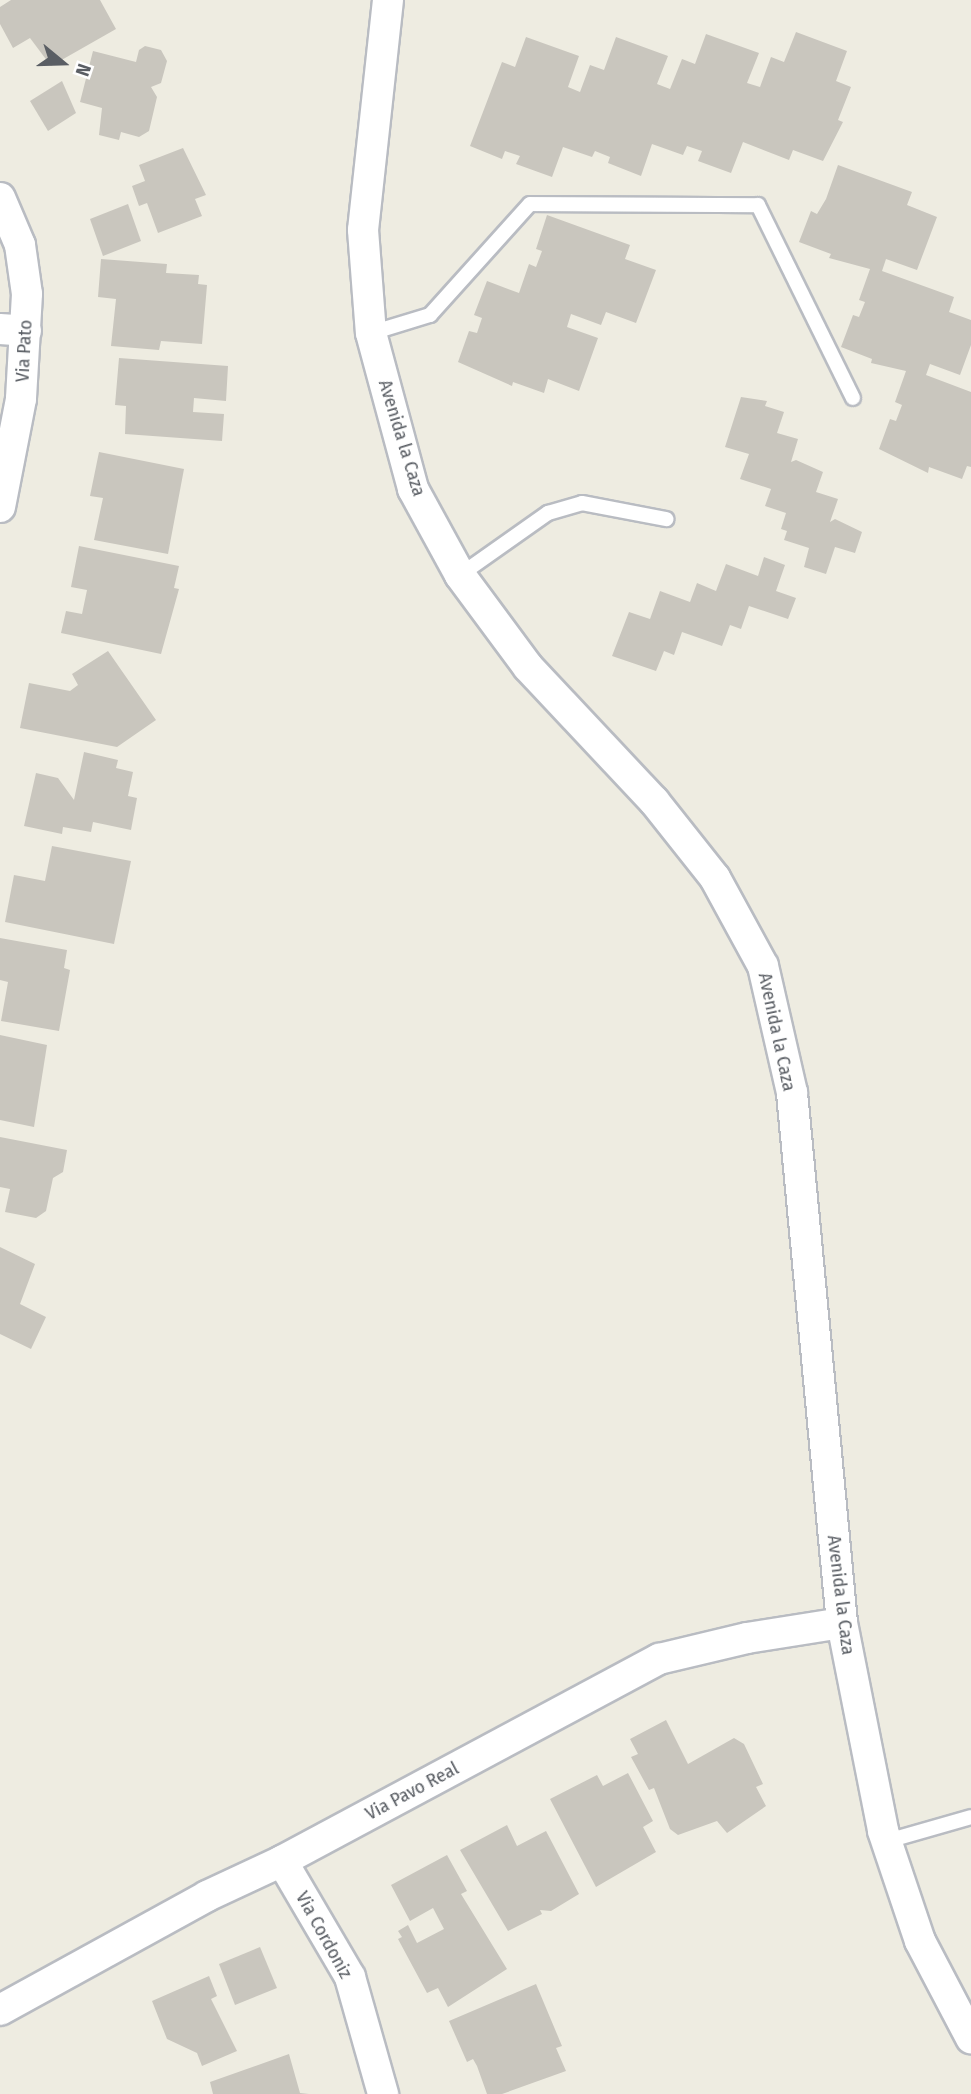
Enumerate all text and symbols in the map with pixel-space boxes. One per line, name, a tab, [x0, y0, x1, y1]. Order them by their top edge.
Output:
north arrow	[28, 28, 98, 98]
text: N	[71, 61, 96, 79]
street label: Via Pato	[11, 319, 37, 383]
street label: Avenida la Caza	[373, 377, 431, 499]
street label: Avenida la Caza	[753, 971, 801, 1093]
street label: Avenida la Caza	[822, 1534, 860, 1656]
street label: Via Pavo Real	[361, 1757, 463, 1825]
street label: Via Cordoniz	[291, 1887, 357, 1983]

